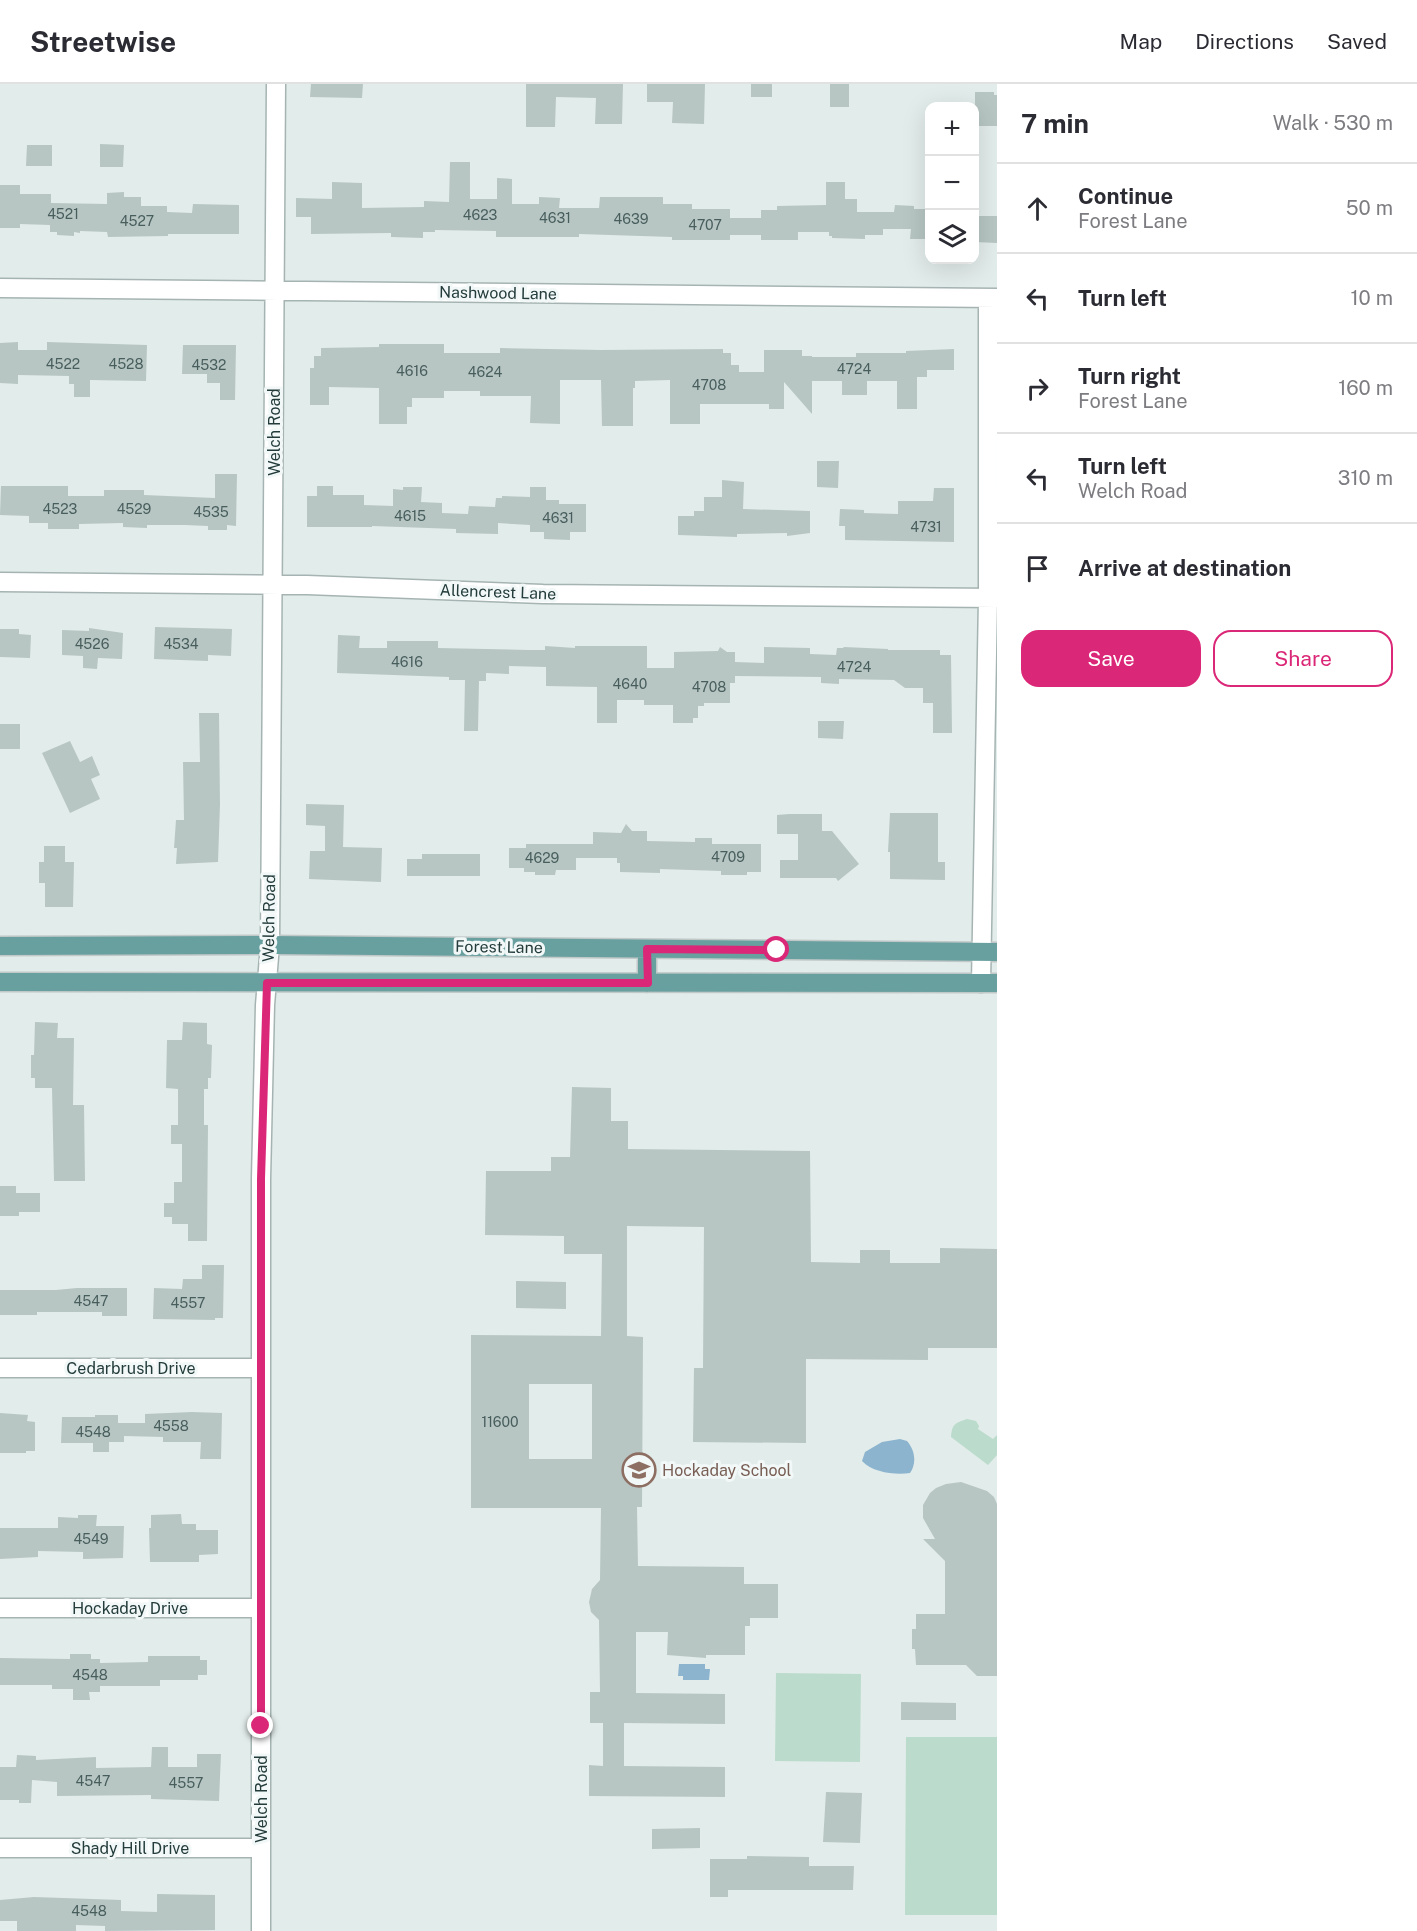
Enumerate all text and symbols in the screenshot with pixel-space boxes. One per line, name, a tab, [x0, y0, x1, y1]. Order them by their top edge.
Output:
text: Streetwise	[30, 25, 176, 58]
text: Map	[1120, 29, 1162, 54]
text: Directions	[1195, 29, 1294, 54]
text: Saved	[1327, 29, 1387, 54]
map controls	[925, 102, 979, 264]
button: +	[925, 102, 979, 156]
text: 7 min	[1021, 108, 1089, 139]
text: Walk · 530 m	[1273, 111, 1393, 135]
button: −	[925, 156, 979, 210]
text: Continue	[1078, 183, 1173, 209]
icon: ahead	[1021, 192, 1054, 225]
text: 50 m	[1346, 196, 1393, 220]
house number: 4521	[47, 206, 79, 222]
house number: 4623	[463, 207, 498, 223]
text: Forest Lane	[1078, 209, 1188, 233]
house number: 4631	[539, 210, 571, 226]
button: layers	[925, 210, 979, 264]
house number: 4639	[614, 211, 649, 227]
house number: 4527	[120, 213, 154, 229]
house number: 4707	[688, 217, 722, 233]
street label: Nashwood Lane	[439, 282, 557, 304]
icon: left	[1021, 282, 1054, 315]
text: Turn left	[1078, 285, 1167, 311]
text: 10 m	[1350, 286, 1393, 310]
house number: 4522	[46, 356, 80, 372]
house number: 4528	[108, 356, 144, 372]
house number: 4532	[192, 357, 226, 373]
house number: 4724	[837, 361, 871, 377]
house number: 4616	[396, 363, 428, 379]
text: Turn right	[1078, 363, 1181, 389]
house number: 4624	[468, 364, 503, 380]
icon: right	[1021, 372, 1054, 405]
text: 160 m	[1338, 376, 1393, 400]
house number: 4708	[692, 377, 726, 393]
street label: Welch Road	[265, 388, 284, 476]
text: Forest Lane	[1078, 389, 1188, 413]
text: Turn left	[1078, 453, 1167, 479]
icon: left	[1021, 462, 1054, 495]
text: 310 m	[1338, 466, 1393, 490]
text: Welch Road	[1078, 479, 1188, 503]
house number: 4523	[43, 501, 78, 517]
house number: 4529	[117, 501, 152, 517]
house number: 4535	[193, 504, 229, 520]
house number: 4615	[394, 508, 426, 524]
house number: 4631	[542, 510, 574, 526]
house number: 4731	[910, 519, 942, 535]
icon: arrive	[1021, 552, 1054, 585]
text: Arrive at destination	[1078, 555, 1291, 581]
street label: Allencrest Lane	[439, 580, 557, 604]
button: Save	[1021, 630, 1201, 687]
button: Share	[1213, 630, 1393, 687]
house number: 4526	[75, 636, 110, 652]
house number: 4534	[163, 636, 199, 652]
house number: 4616	[391, 654, 423, 670]
house number: 4724	[837, 659, 871, 675]
house number: 4640	[613, 676, 647, 692]
house number: 4708	[692, 679, 726, 695]
house number: 4709	[711, 849, 745, 865]
house number: 4629	[525, 850, 560, 866]
street label: Welch Road	[259, 874, 279, 962]
route start	[763, 936, 789, 962]
street label: Forest Lane	[455, 937, 543, 957]
house number: 4547	[74, 1293, 108, 1309]
house number: 4557	[170, 1295, 206, 1311]
street label: Cedarbrush Drive	[66, 1359, 196, 1378]
house number: 11600	[481, 1414, 519, 1430]
house number: 4558	[153, 1418, 189, 1434]
house number: 4548	[75, 1424, 111, 1440]
school or university icon: Hockaday School	[621, 1452, 657, 1488]
place label: Hockaday School	[662, 1461, 792, 1480]
house number: 4549	[73, 1531, 109, 1547]
street label: Hockaday Drive	[72, 1599, 188, 1618]
house number: 4548	[72, 1667, 108, 1683]
route end	[247, 1712, 273, 1738]
street label: Welch Road	[252, 1755, 271, 1843]
house number: 4547	[76, 1773, 110, 1789]
house number: 4557	[168, 1775, 204, 1791]
street label: Shady Hill Drive	[71, 1839, 189, 1858]
house number: 4548	[71, 1903, 107, 1919]

